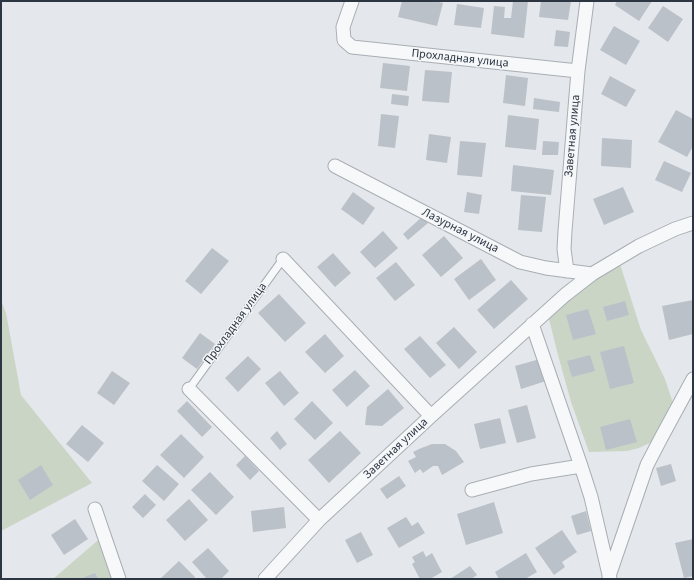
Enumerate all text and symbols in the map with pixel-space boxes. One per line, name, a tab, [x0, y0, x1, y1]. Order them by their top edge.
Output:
street label: Прохладная улица	[411, 47, 509, 71]
street label: Заветная улица	[562, 94, 584, 178]
street label: Лазурная улица	[419, 205, 501, 257]
street label: Прохладная улица	[201, 280, 271, 368]
street label: Заветная улица	[361, 415, 431, 483]

